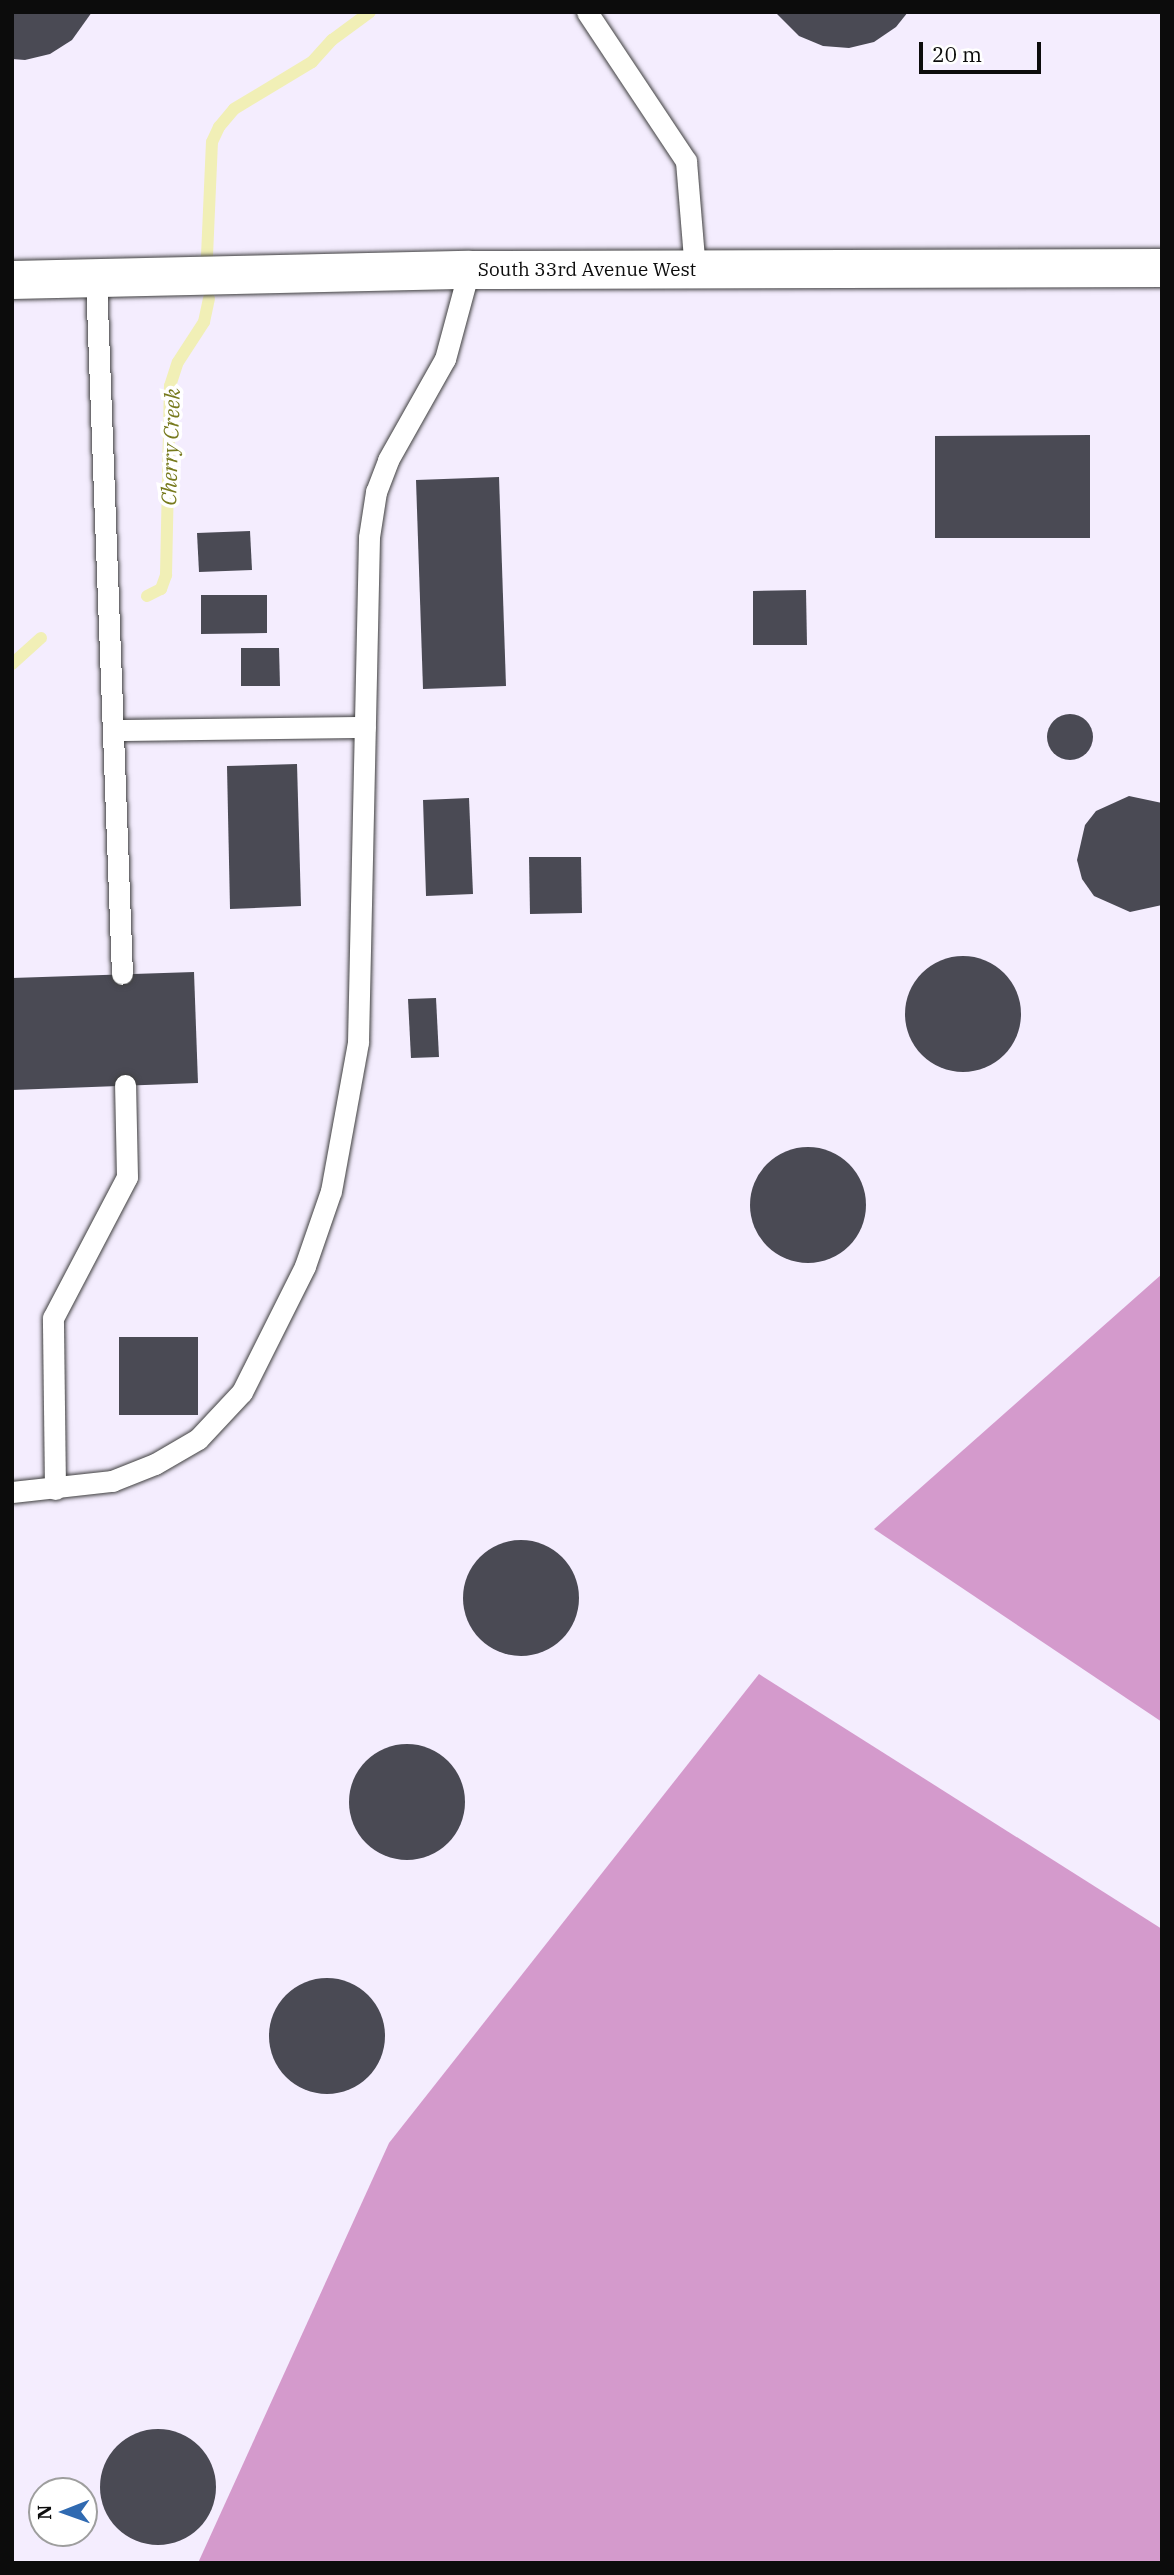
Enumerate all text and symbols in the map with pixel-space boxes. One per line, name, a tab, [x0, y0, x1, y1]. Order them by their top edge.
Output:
scale bar	[922, 28, 1044, 72]
text: 20 m	[932, 40, 982, 68]
street label: South 33rd Avenue West	[478, 259, 696, 281]
water label: Cherry Creek	[155, 388, 185, 506]
north arrow	[28, 2477, 98, 2547]
text: N	[32, 2505, 56, 2520]

